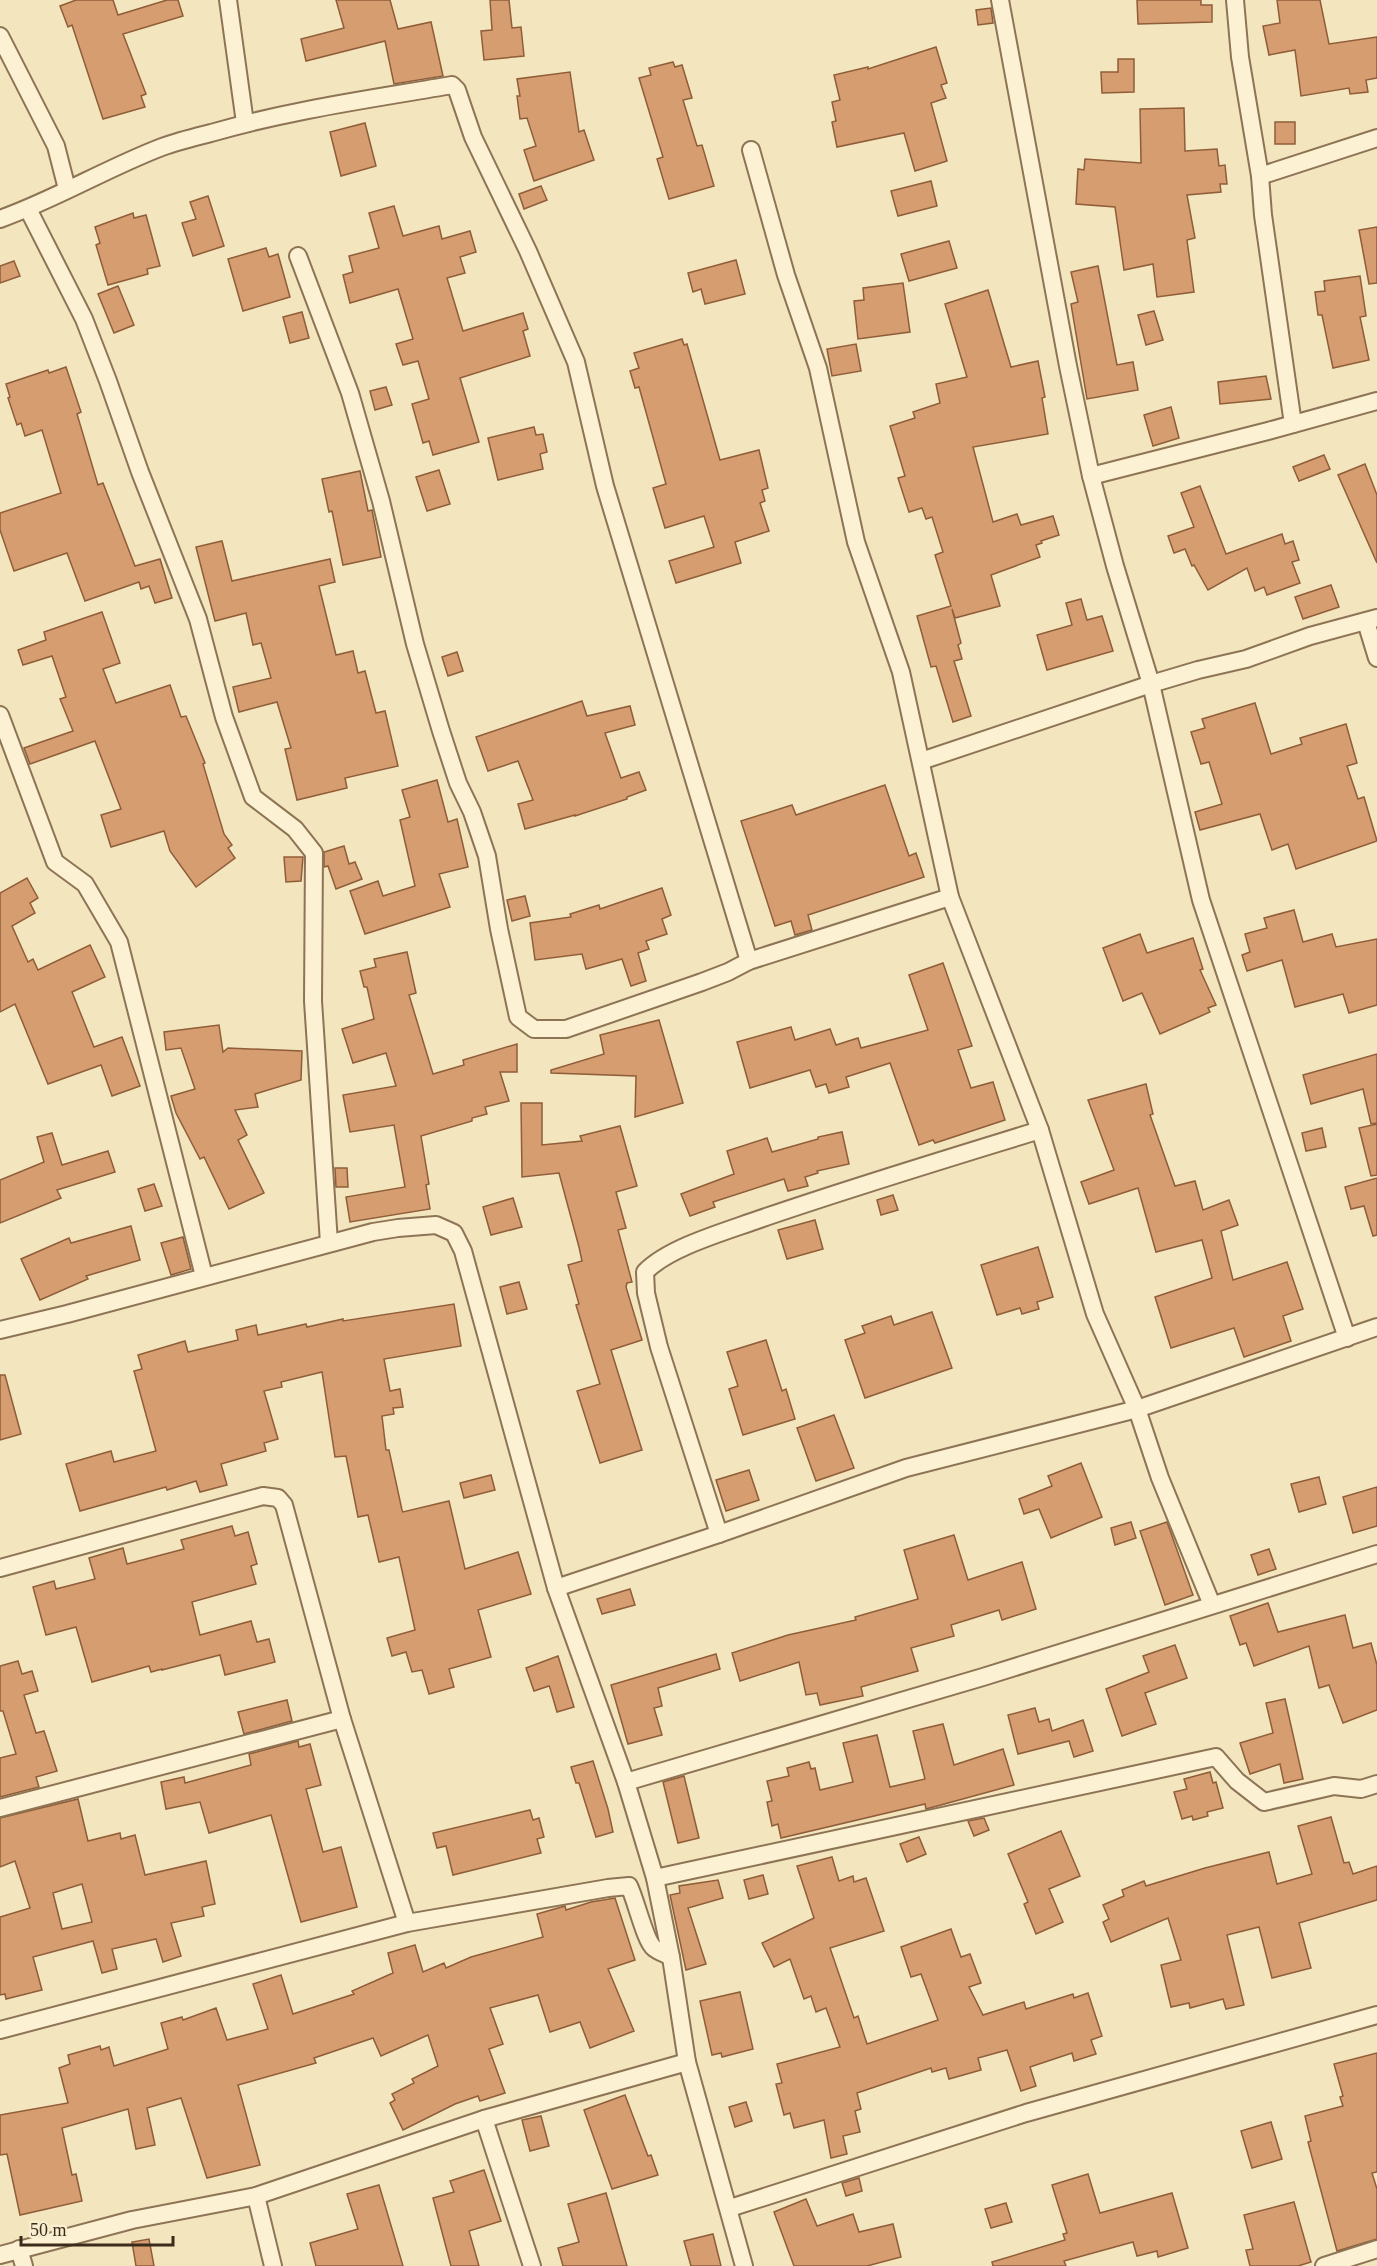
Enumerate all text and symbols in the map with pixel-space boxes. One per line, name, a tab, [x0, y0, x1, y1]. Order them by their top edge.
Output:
scale bar	[21, 2209, 172, 2247]
text: 50 m	[30, 2220, 67, 2240]

